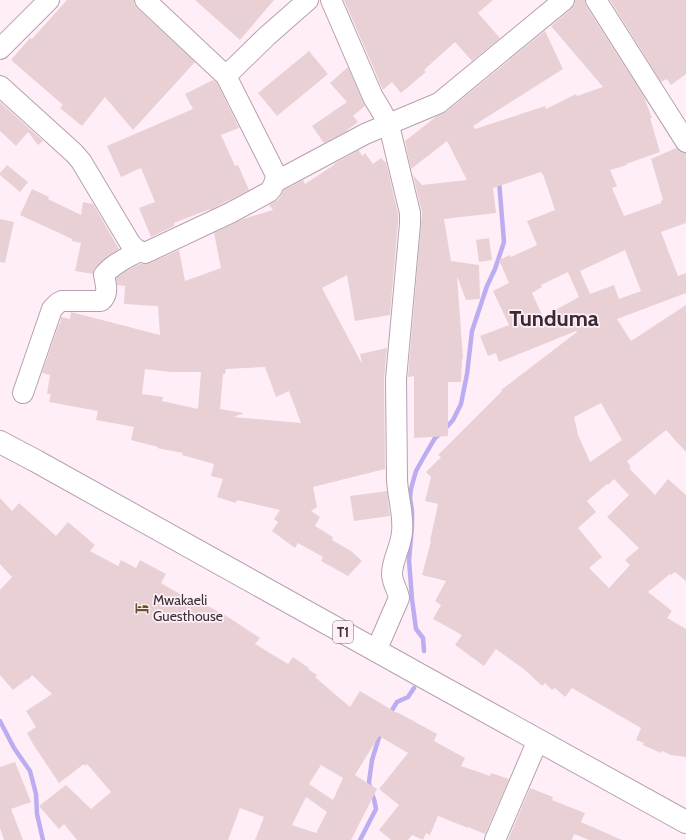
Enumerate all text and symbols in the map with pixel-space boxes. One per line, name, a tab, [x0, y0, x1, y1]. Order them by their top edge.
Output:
district label: Tunduma	[509, 305, 599, 332]
place label: Mwakaeli Guesthouse	[153, 591, 223, 625]
hotel icon: Mwakaeli Guesthouse	[134, 600, 150, 616]
road number: T1	[333, 621, 353, 643]

